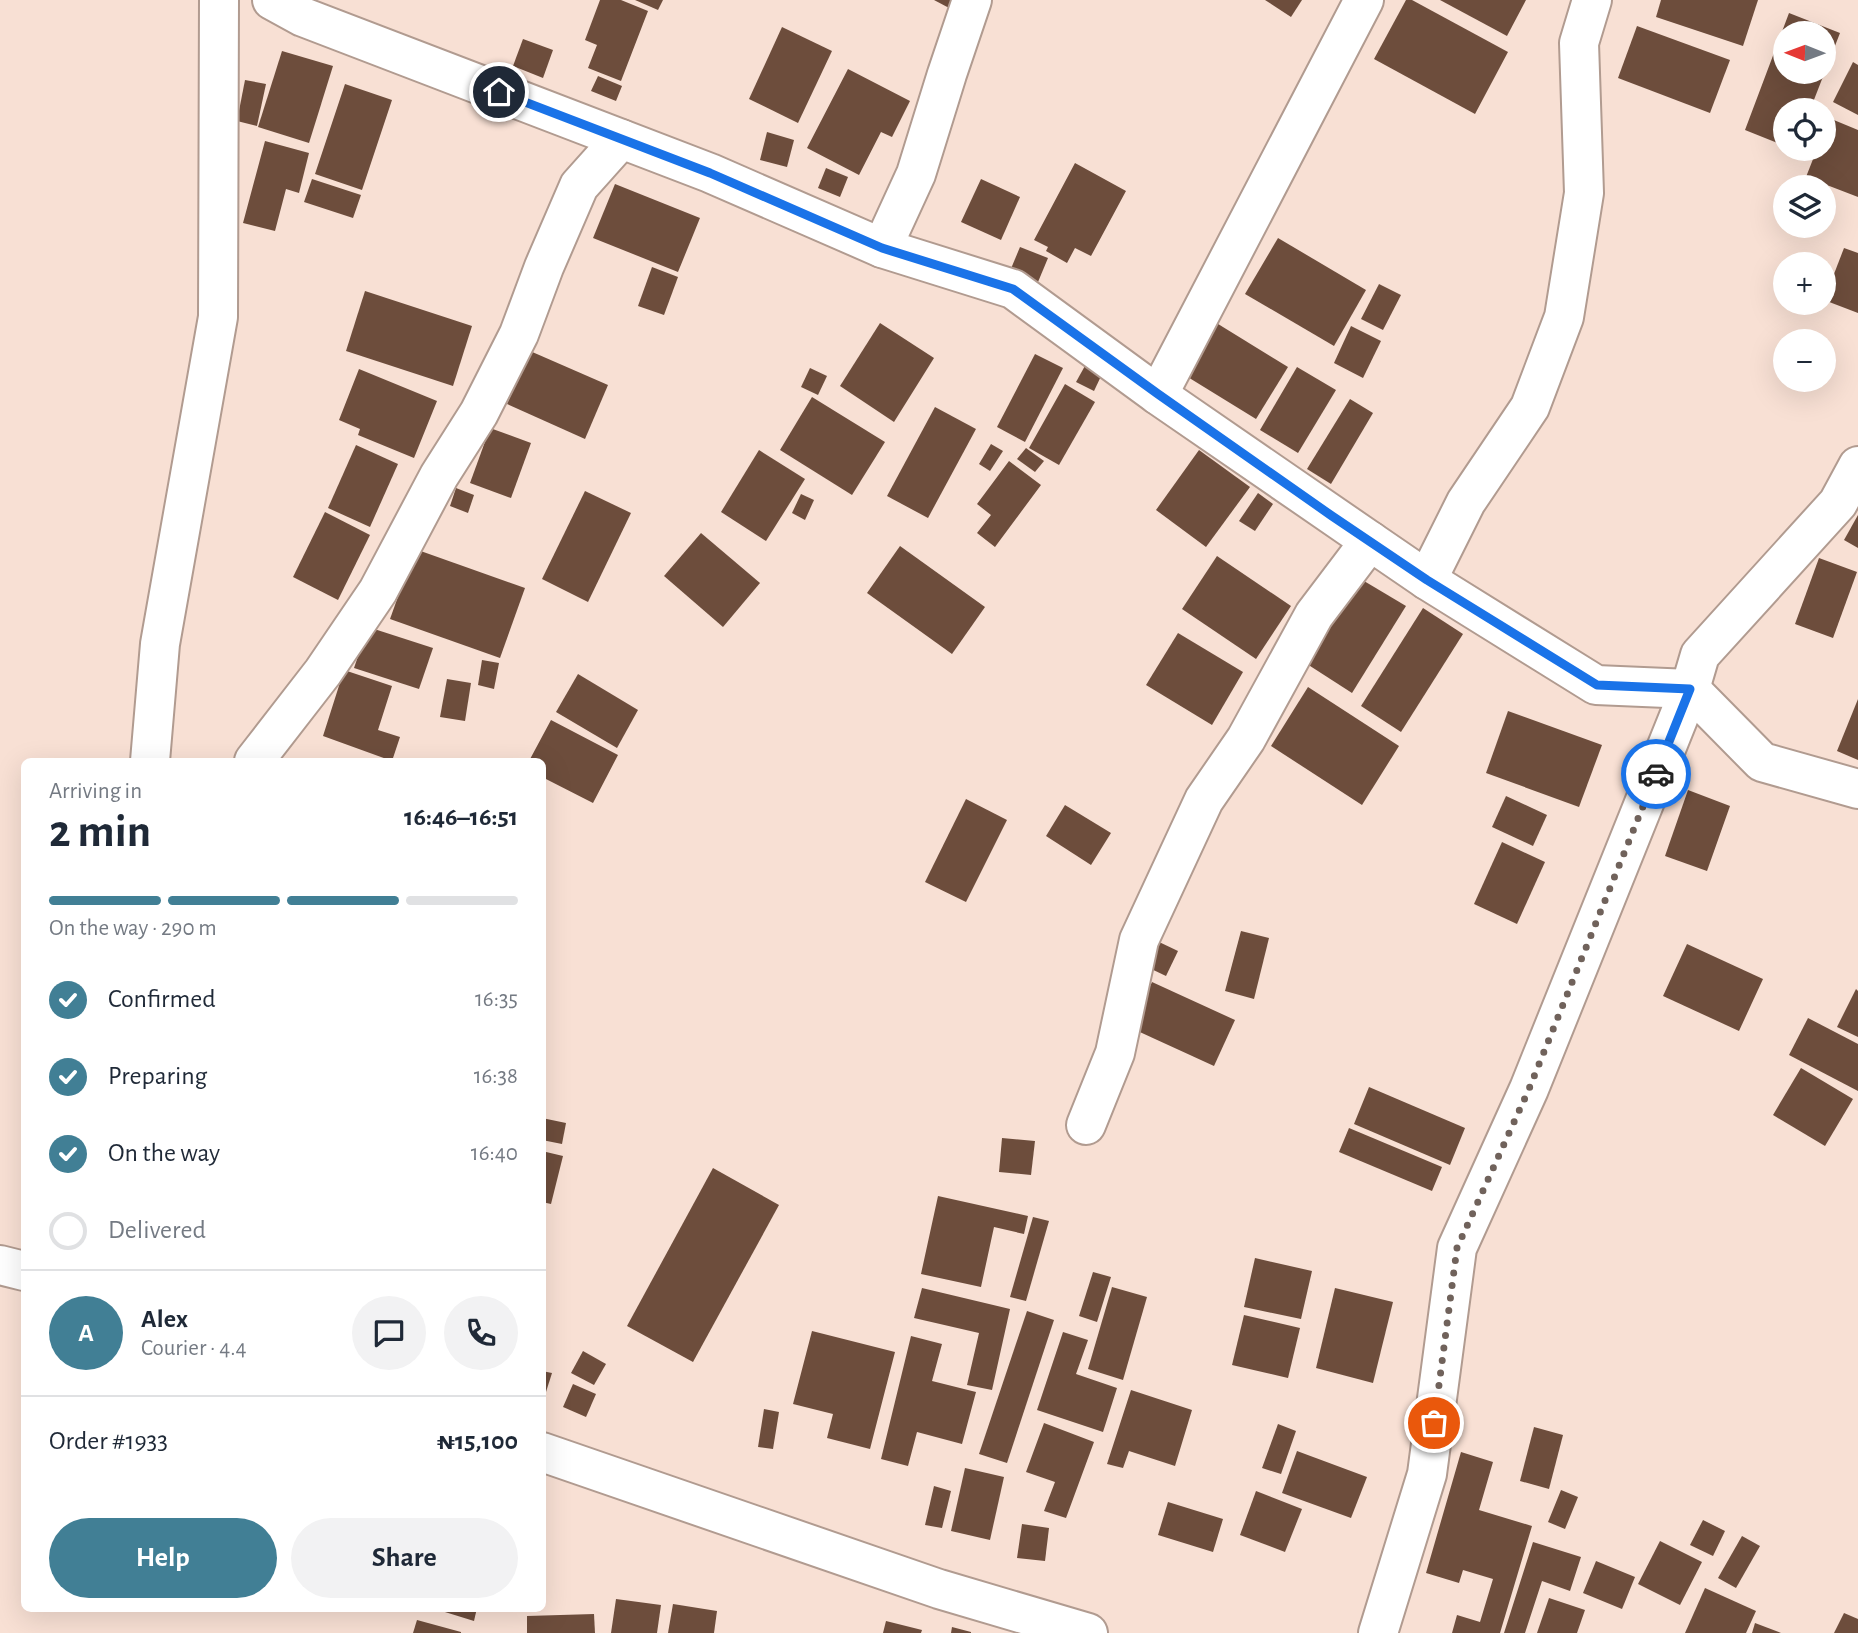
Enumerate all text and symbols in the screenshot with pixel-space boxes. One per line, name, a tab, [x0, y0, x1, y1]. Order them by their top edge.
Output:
north arrow	[1773, 21, 1836, 84]
map controls	[1773, 21, 1836, 392]
pin	[469, 62, 529, 122]
icon: home	[480, 73, 518, 111]
button: locate	[1773, 98, 1836, 161]
button: layers	[1773, 175, 1836, 238]
button: +	[1773, 252, 1836, 315]
button: −	[1773, 329, 1836, 392]
courier	[1621, 739, 1691, 809]
icon: car	[1637, 755, 1675, 793]
text: Arriving in	[49, 780, 142, 803]
text: 16:46–16:51	[404, 804, 518, 830]
text: 2 min	[49, 809, 151, 855]
text: On the way · 290 m	[49, 917, 217, 940]
icon: check	[49, 981, 87, 1019]
text: Confirmed	[108, 986, 216, 1012]
text: 16:35	[475, 988, 518, 1011]
icon: check	[49, 1058, 87, 1096]
text: Preparing	[108, 1063, 207, 1089]
text: 16:38	[474, 1065, 518, 1088]
icon: check	[49, 1135, 87, 1173]
text: On the way	[108, 1140, 220, 1166]
text: 16:40	[471, 1142, 518, 1165]
text: Delivered	[108, 1217, 206, 1243]
button: chat	[352, 1296, 426, 1370]
button: phone	[444, 1296, 518, 1370]
text: Alex	[141, 1306, 188, 1332]
text: A	[78, 1320, 94, 1346]
text: Courier · 4.4	[141, 1337, 247, 1360]
pin	[1404, 1393, 1464, 1453]
icon: bag	[1415, 1404, 1453, 1442]
text: Order #1933	[49, 1428, 168, 1454]
text: ₦15,100	[437, 1428, 518, 1454]
button: Help	[49, 1518, 277, 1598]
button: Share	[291, 1518, 518, 1598]

